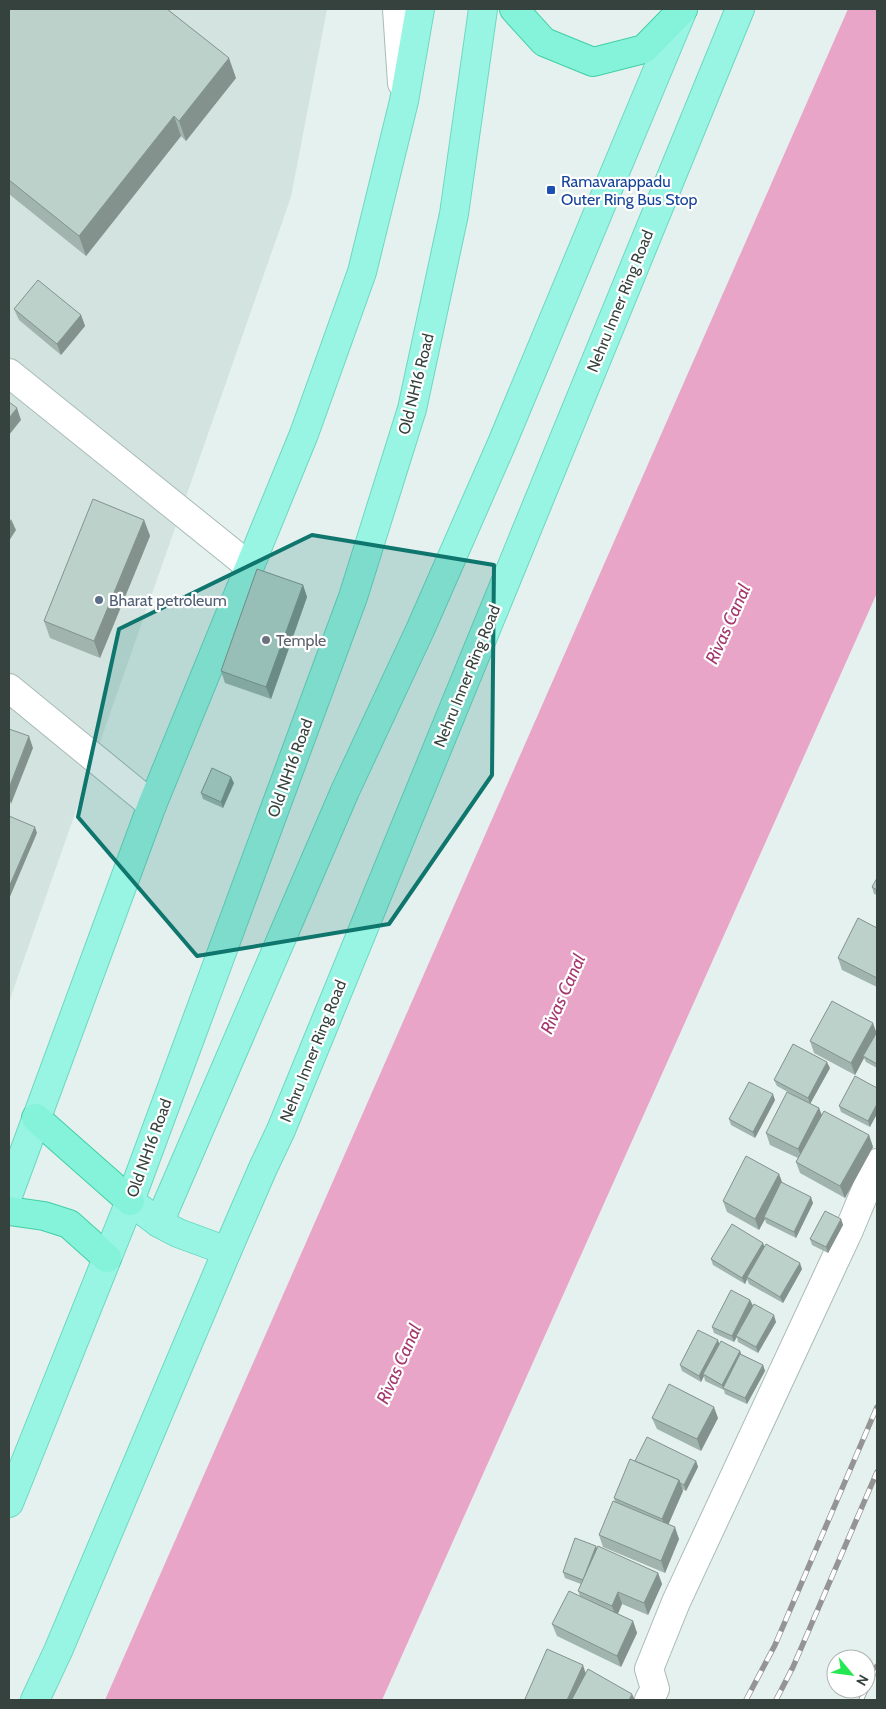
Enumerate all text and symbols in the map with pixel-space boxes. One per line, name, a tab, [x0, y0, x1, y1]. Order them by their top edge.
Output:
place label: Ramavarappadu Outer Ring Bus Stop	[561, 172, 698, 209]
marker: Ramavarappadu Outer Ring Bus Stop	[545, 184, 557, 196]
street label: Nehru Inner Ring Road	[583, 227, 657, 375]
street label: Old NH16 Road	[394, 331, 438, 437]
water label: Rivas Canal	[701, 580, 756, 667]
place label: Bharat petroleum	[109, 591, 227, 610]
marker: Bharat petroleum	[93, 594, 105, 606]
street label: Nehru Inner Ring Road	[430, 602, 504, 750]
place label: Temple	[276, 631, 326, 650]
marker: Temple	[260, 634, 272, 646]
street label: Old NH16 Road	[263, 716, 317, 820]
water label: Rivas Canal	[536, 950, 591, 1037]
street label: Nehru Inner Ring Road	[276, 977, 350, 1125]
street label: Old NH16 Road	[122, 1096, 176, 1200]
water label: Rivas Canal	[372, 1320, 427, 1407]
north arrow	[826, 1649, 876, 1699]
text: N	[852, 1672, 873, 1689]

